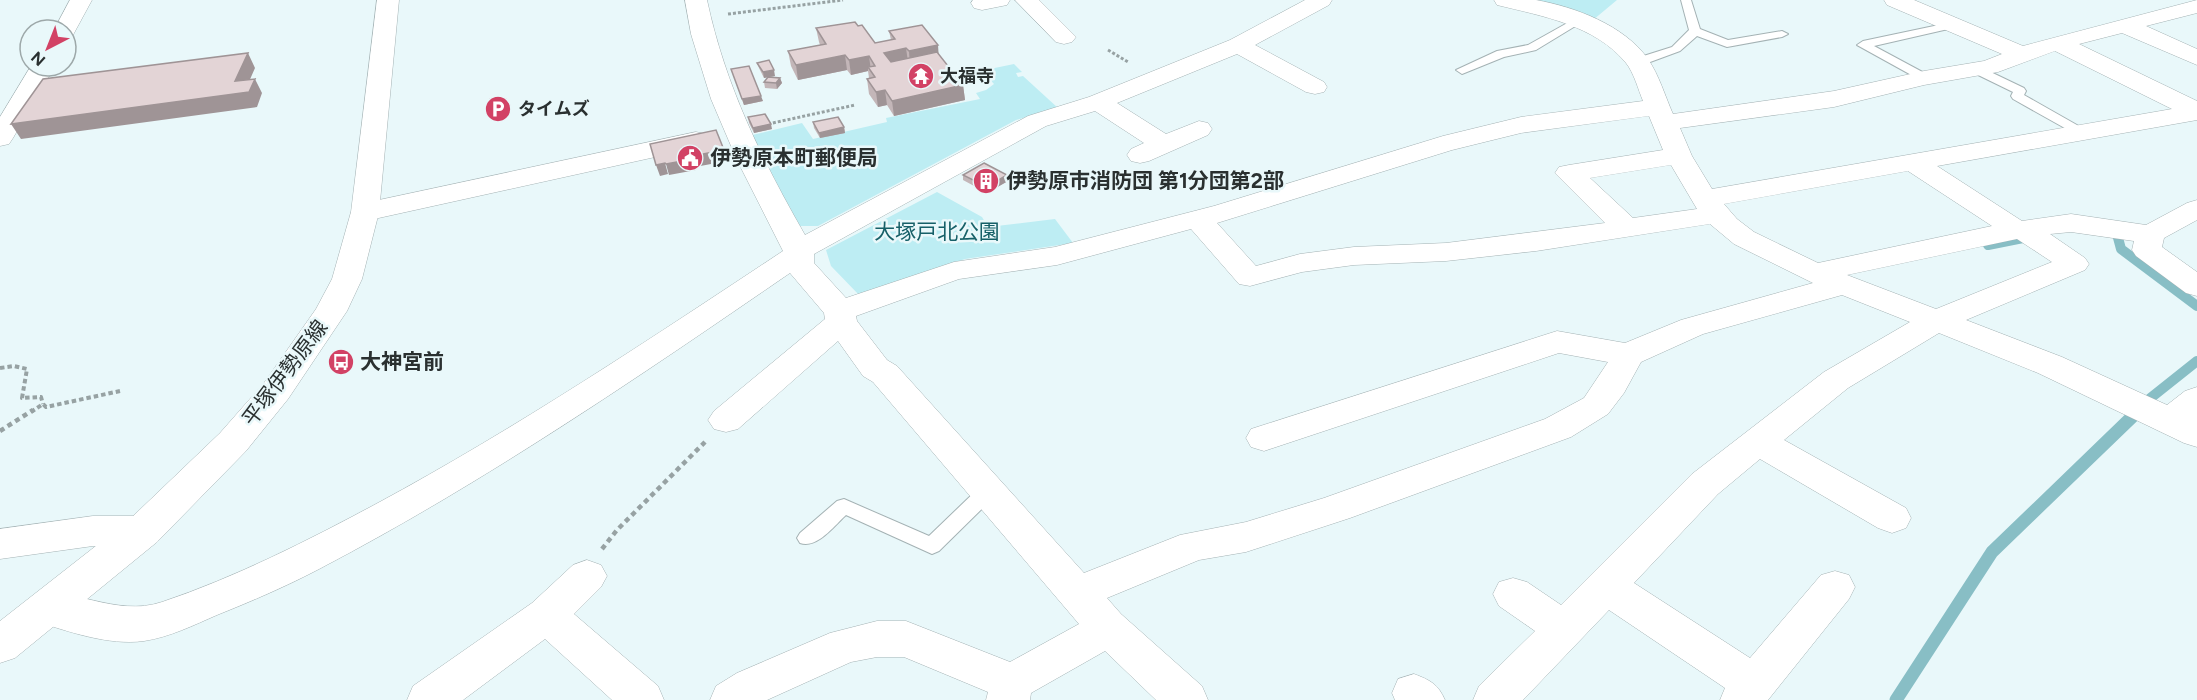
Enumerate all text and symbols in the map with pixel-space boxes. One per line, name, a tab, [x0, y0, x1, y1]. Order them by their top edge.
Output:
north arrow	[18, 18, 78, 78]
text: N	[27, 48, 49, 70]
temple icon: 大福寺	[906, 61, 936, 91]
place label: 大福寺	[940, 65, 994, 87]
parking icon: タイムズ	[483, 94, 513, 124]
place label: タイムズ	[518, 98, 590, 120]
public building icon: 伊勢原本町郵便局	[675, 143, 705, 173]
place label: 伊勢原本町郵便局	[710, 145, 878, 170]
building icon: 伊勢原市消防団 第1分団第2部	[971, 166, 1001, 196]
place label: 伊勢原市消防団 第1分団第2部	[1006, 168, 1284, 193]
park label: 大塚戸北公園	[874, 219, 1000, 244]
street label: 平塚伊勢原線	[237, 315, 332, 431]
bus stop icon: 大神宮前	[326, 347, 356, 377]
place label: 大神宮前	[360, 349, 444, 374]

